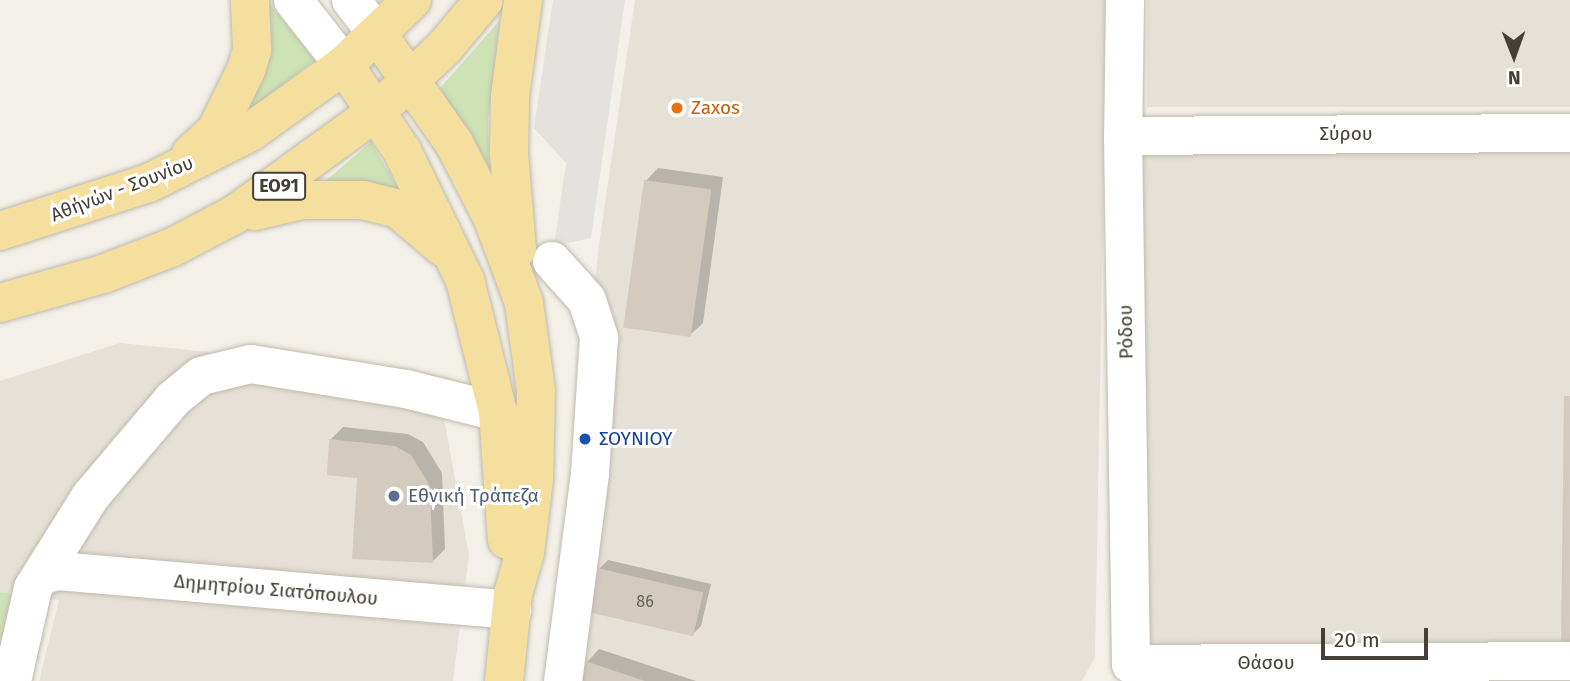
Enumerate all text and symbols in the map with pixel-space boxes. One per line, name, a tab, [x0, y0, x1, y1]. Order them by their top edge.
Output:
north arrow	[1479, 21, 1549, 91]
text: N	[1508, 66, 1521, 89]
place label: Zaxos	[691, 97, 740, 119]
marker: Zaxos	[669, 100, 685, 116]
street label: Σύρου	[1319, 123, 1373, 145]
street label: Αθήνών - Σουνίου	[47, 151, 197, 227]
road number: ΕΟ91	[251, 172, 307, 201]
street label: Ρόδου	[1114, 305, 1138, 359]
place label: ΣΟΥΝΙΟΥ	[599, 428, 673, 450]
marker: ΣΟΥΝΙΟΥ	[577, 431, 593, 447]
place label: Εθνική Τράπεζα	[408, 485, 539, 507]
marker: Εθνική Τράπεζα	[386, 488, 402, 504]
street label: Δημητρίου Σιατόπουλου	[173, 570, 379, 610]
house number: 86	[636, 592, 654, 612]
scale bar	[1325, 614, 1432, 658]
text: 20 m	[1334, 627, 1380, 653]
street label: Θάσου	[1237, 652, 1295, 674]

